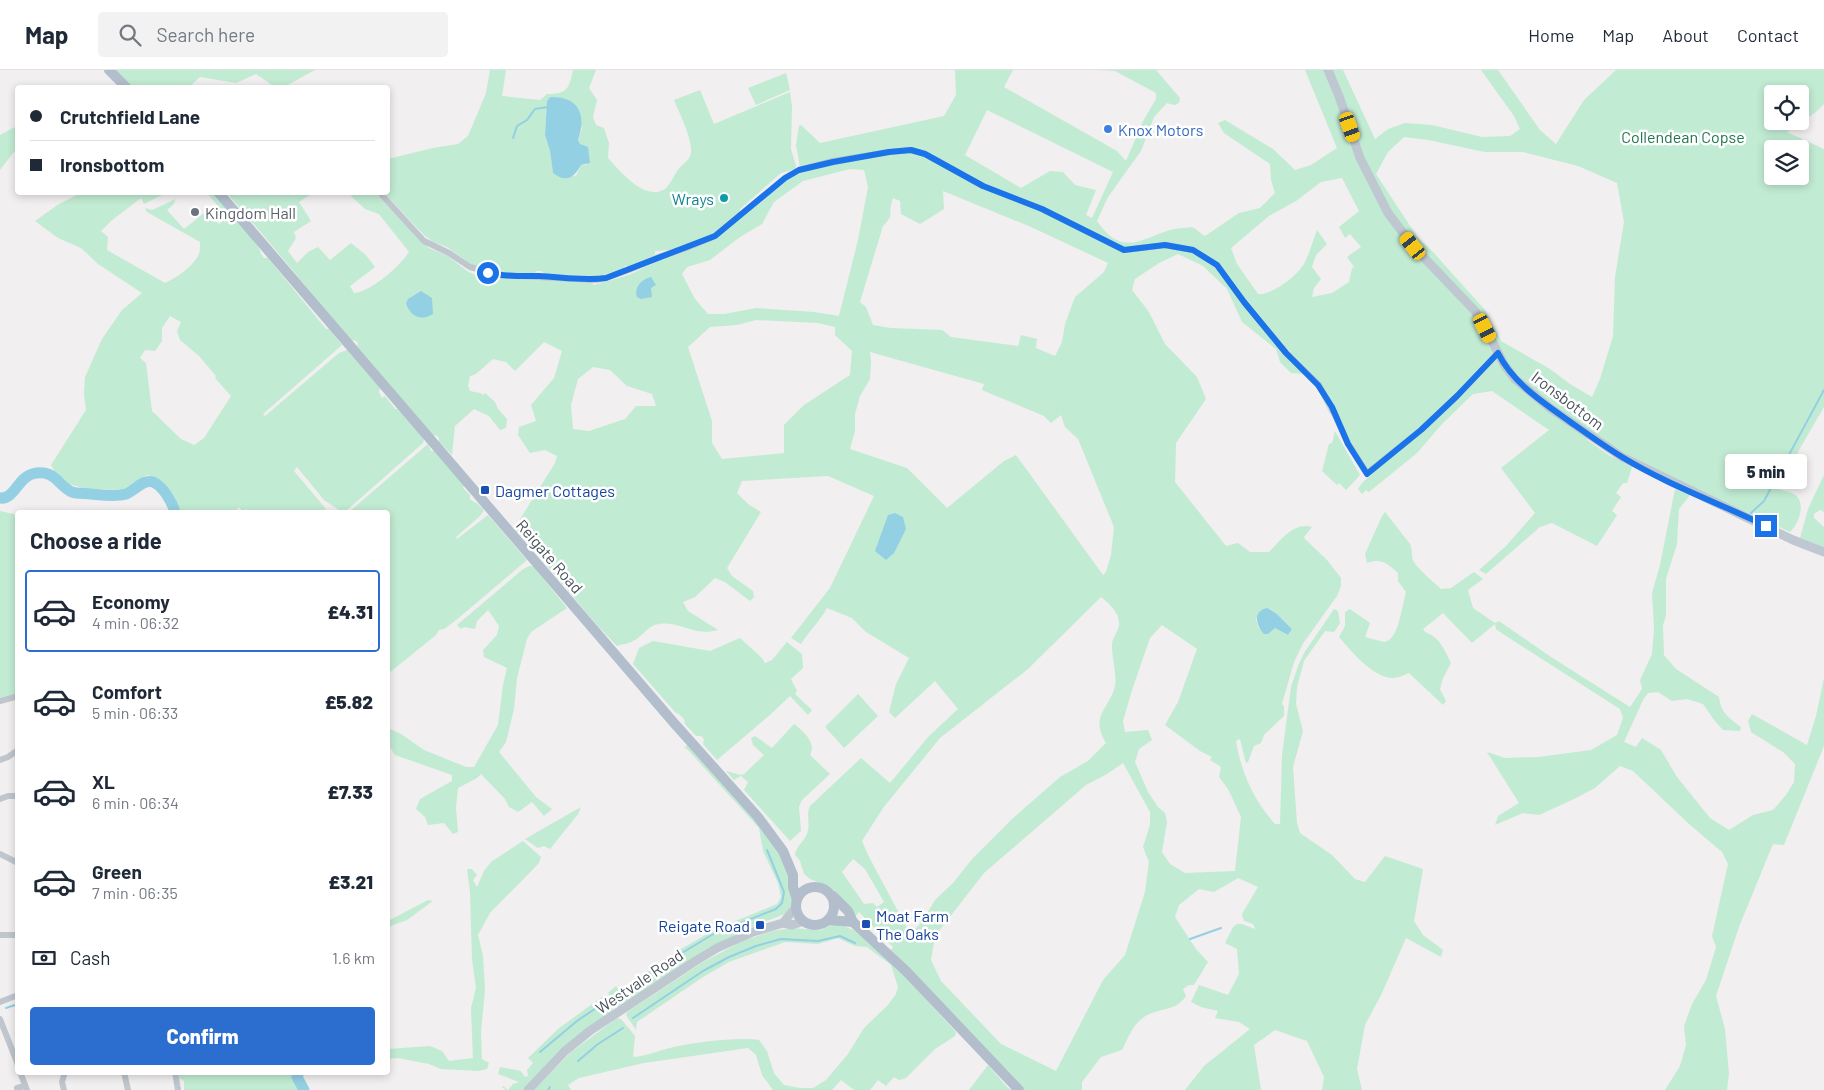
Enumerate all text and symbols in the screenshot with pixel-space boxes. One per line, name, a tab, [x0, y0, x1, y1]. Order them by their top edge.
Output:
search box	[98, 12, 448, 57]
text: Map	[25, 20, 68, 49]
icon: search	[116, 21, 144, 49]
text: Search here	[156, 23, 255, 46]
text: Home	[1528, 24, 1574, 46]
text: Map	[1602, 24, 1634, 46]
text: About	[1662, 24, 1709, 46]
text: Contact	[1737, 24, 1799, 46]
map controls	[1764, 85, 1809, 185]
button: locate	[1764, 85, 1809, 130]
text: Crutchfield Lane	[60, 105, 200, 128]
car	[1338, 110, 1361, 144]
place label: Knox Motors	[1118, 120, 1204, 139]
marker: Knox Motors	[1102, 123, 1114, 135]
park label: Collendean Copse	[1621, 127, 1745, 146]
button: layers	[1764, 140, 1809, 185]
text: Ironsbottom	[60, 153, 164, 176]
place label: Wrays	[672, 189, 714, 208]
marker: Wrays	[718, 192, 730, 204]
place label: Kingdom Hall	[205, 203, 296, 222]
marker: Kingdom Hall	[189, 206, 201, 218]
car	[1397, 230, 1428, 262]
route start	[477, 262, 499, 284]
car	[1471, 311, 1498, 345]
street label: Ironsbottom	[1528, 367, 1608, 433]
callout: 5 min	[1725, 454, 1807, 488]
text: 5 min	[1747, 462, 1785, 481]
place label: Dagmer Cottages	[495, 481, 615, 500]
marker: Dagmer Cottages	[479, 484, 491, 496]
street label: Reigate Road	[513, 515, 587, 597]
route end	[1755, 515, 1777, 537]
text: Choose a ride	[30, 527, 162, 553]
icon: car	[32, 589, 77, 634]
text: Economy	[92, 590, 170, 613]
text: £4.31	[327, 600, 373, 623]
text: 4 min · 06:32	[92, 613, 179, 632]
icon: car	[32, 679, 77, 724]
text: Comfort	[92, 680, 162, 703]
text: £5.82	[325, 690, 373, 713]
text: 5 min · 06:33	[92, 703, 178, 722]
icon: car	[32, 769, 77, 814]
text: XL	[92, 770, 115, 793]
text: £7.33	[327, 780, 373, 803]
text: 6 min · 06:34	[92, 793, 179, 812]
icon: car	[32, 859, 77, 904]
text: Green	[92, 860, 142, 883]
text: £3.21	[328, 870, 373, 893]
text: 7 min · 06:35	[92, 883, 178, 902]
place label: Moat Farm The Oaks	[876, 906, 949, 943]
place label: Reigate Road	[658, 916, 750, 935]
marker: Moat Farm The Oaks	[860, 918, 872, 930]
marker: Reigate Road	[754, 919, 766, 931]
icon: cash	[30, 944, 58, 972]
street label: Westvale Road	[592, 945, 686, 1017]
text: Cash	[70, 946, 111, 969]
text: 1.6 km	[332, 948, 375, 967]
button: Confirm	[30, 1007, 375, 1065]

